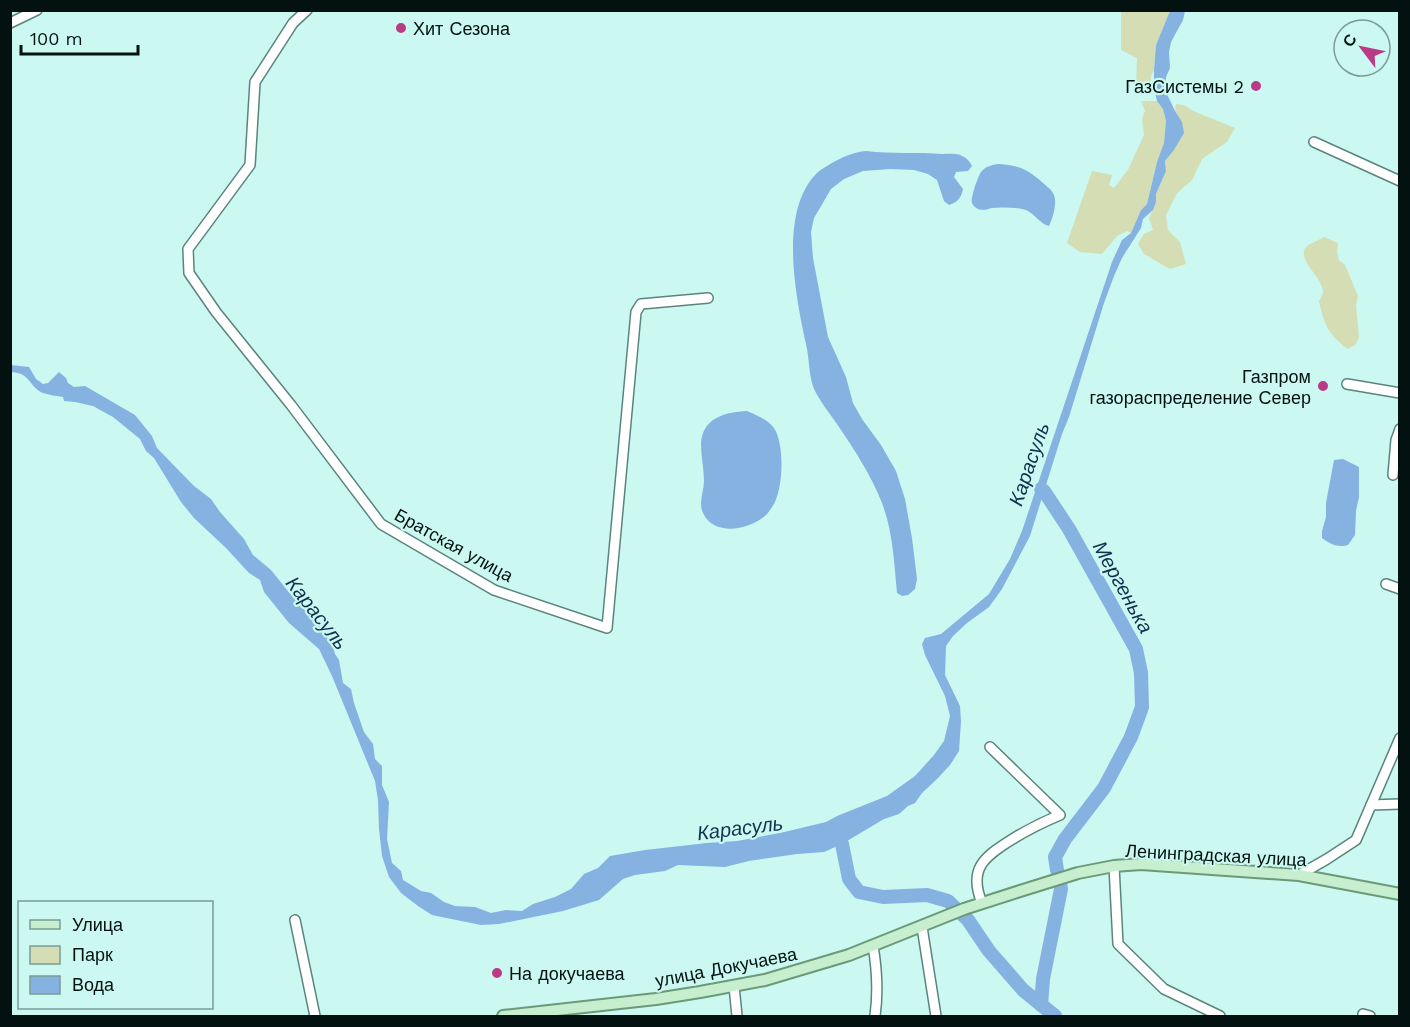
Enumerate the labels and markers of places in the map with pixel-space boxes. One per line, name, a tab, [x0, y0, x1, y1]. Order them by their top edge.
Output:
place label: Хит Сезона	[413, 18, 511, 39]
marker: Хит Сезона	[394, 21, 408, 35]
place label: ГазСистемы 2	[1125, 76, 1244, 97]
marker: ГазСистемы 2	[1249, 79, 1263, 93]
place label: Газпром газораспределение Север	[1090, 366, 1311, 408]
marker: Газпром газораспределение Север	[1316, 379, 1330, 393]
place label: На докучаева	[509, 963, 625, 984]
marker: На докучаева	[490, 966, 504, 980]

